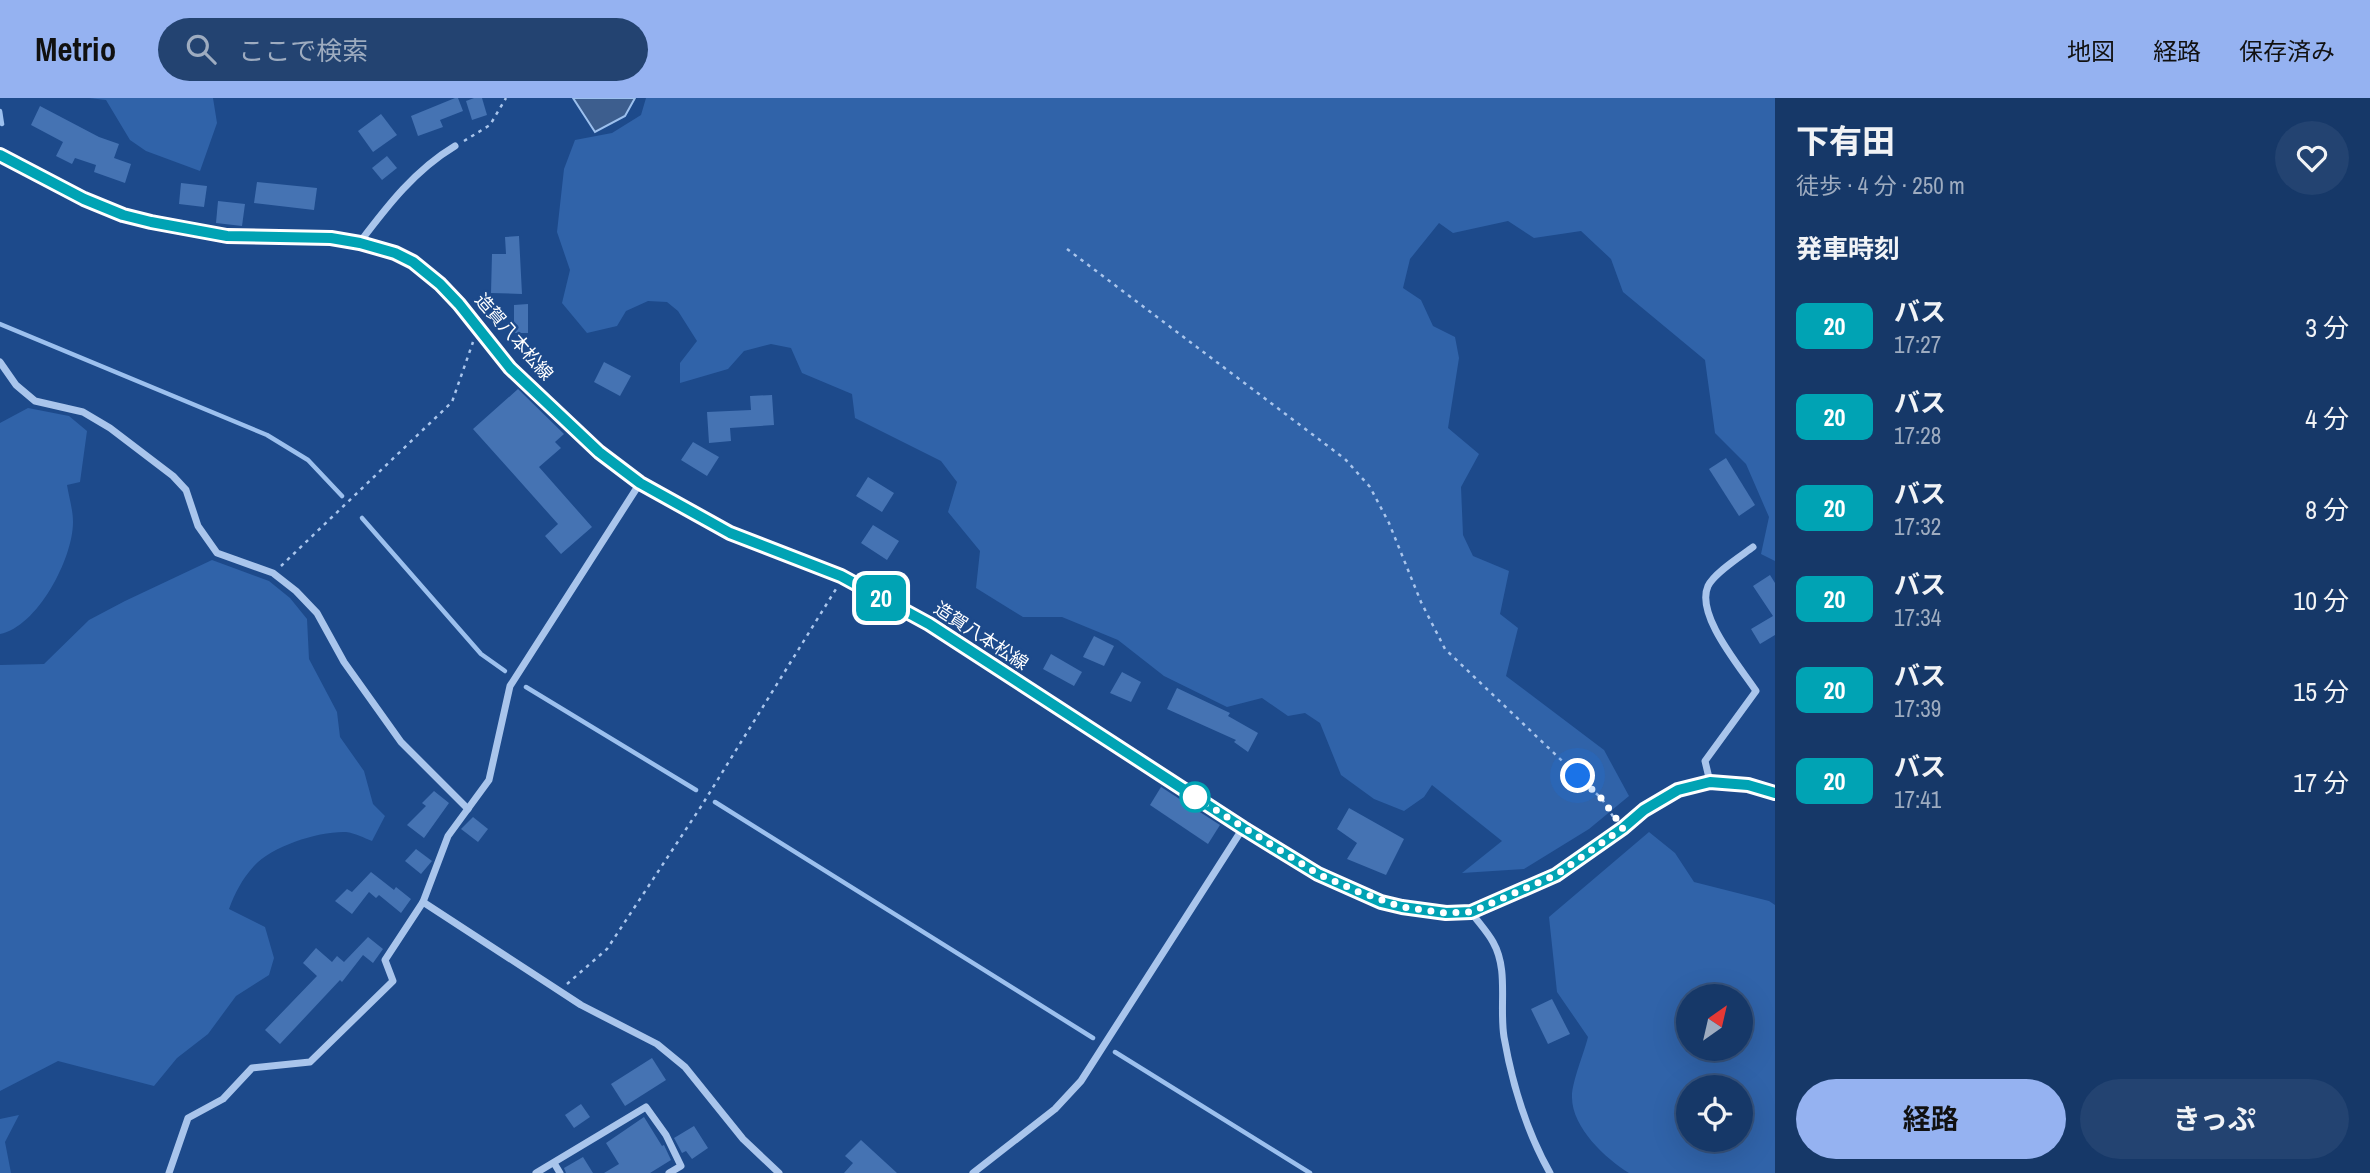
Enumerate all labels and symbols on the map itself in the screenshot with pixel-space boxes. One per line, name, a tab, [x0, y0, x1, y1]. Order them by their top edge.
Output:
street label: 造賀八本松線	[470, 288, 559, 386]
line badge: 20	[850, 575, 912, 621]
street label: 造賀八本松線	[929, 596, 1033, 675]
your location	[1560, 758, 1595, 793]
unlabelled marker	[1180, 782, 1210, 812]
north arrow	[1676, 984, 1754, 1060]

